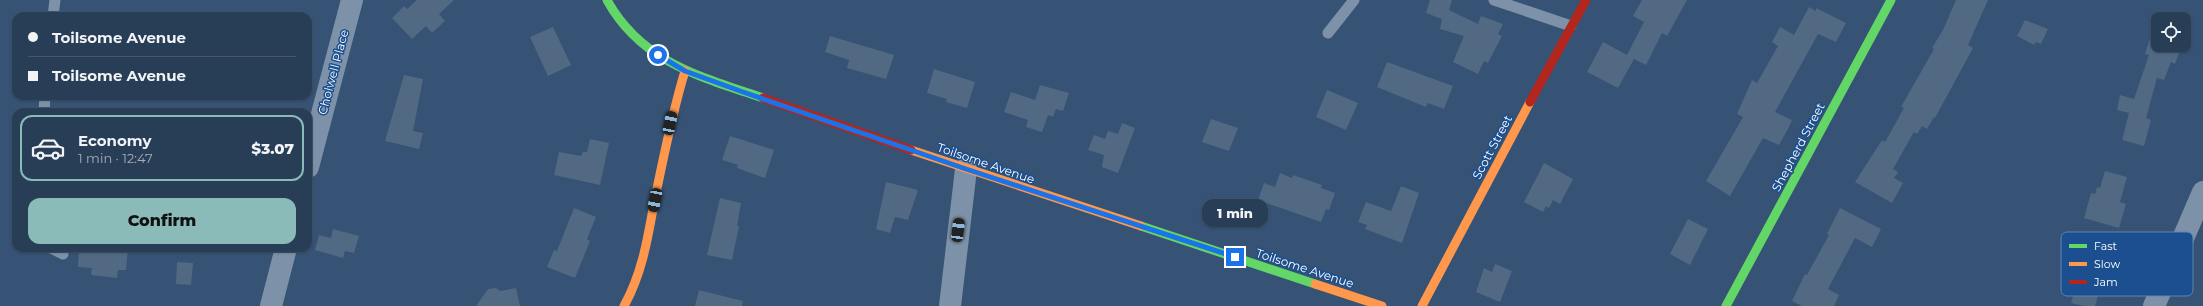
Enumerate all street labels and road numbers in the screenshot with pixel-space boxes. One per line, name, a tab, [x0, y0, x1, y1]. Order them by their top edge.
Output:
street label: Cholwell Place	[314, 28, 352, 116]
street label: Shepherd Street	[1768, 100, 1828, 194]
street label: Scott Street	[1469, 112, 1515, 182]
street label: Toilsome Avenue	[935, 139, 1037, 187]
street label: Toilsome Avenue	[1254, 245, 1356, 291]

